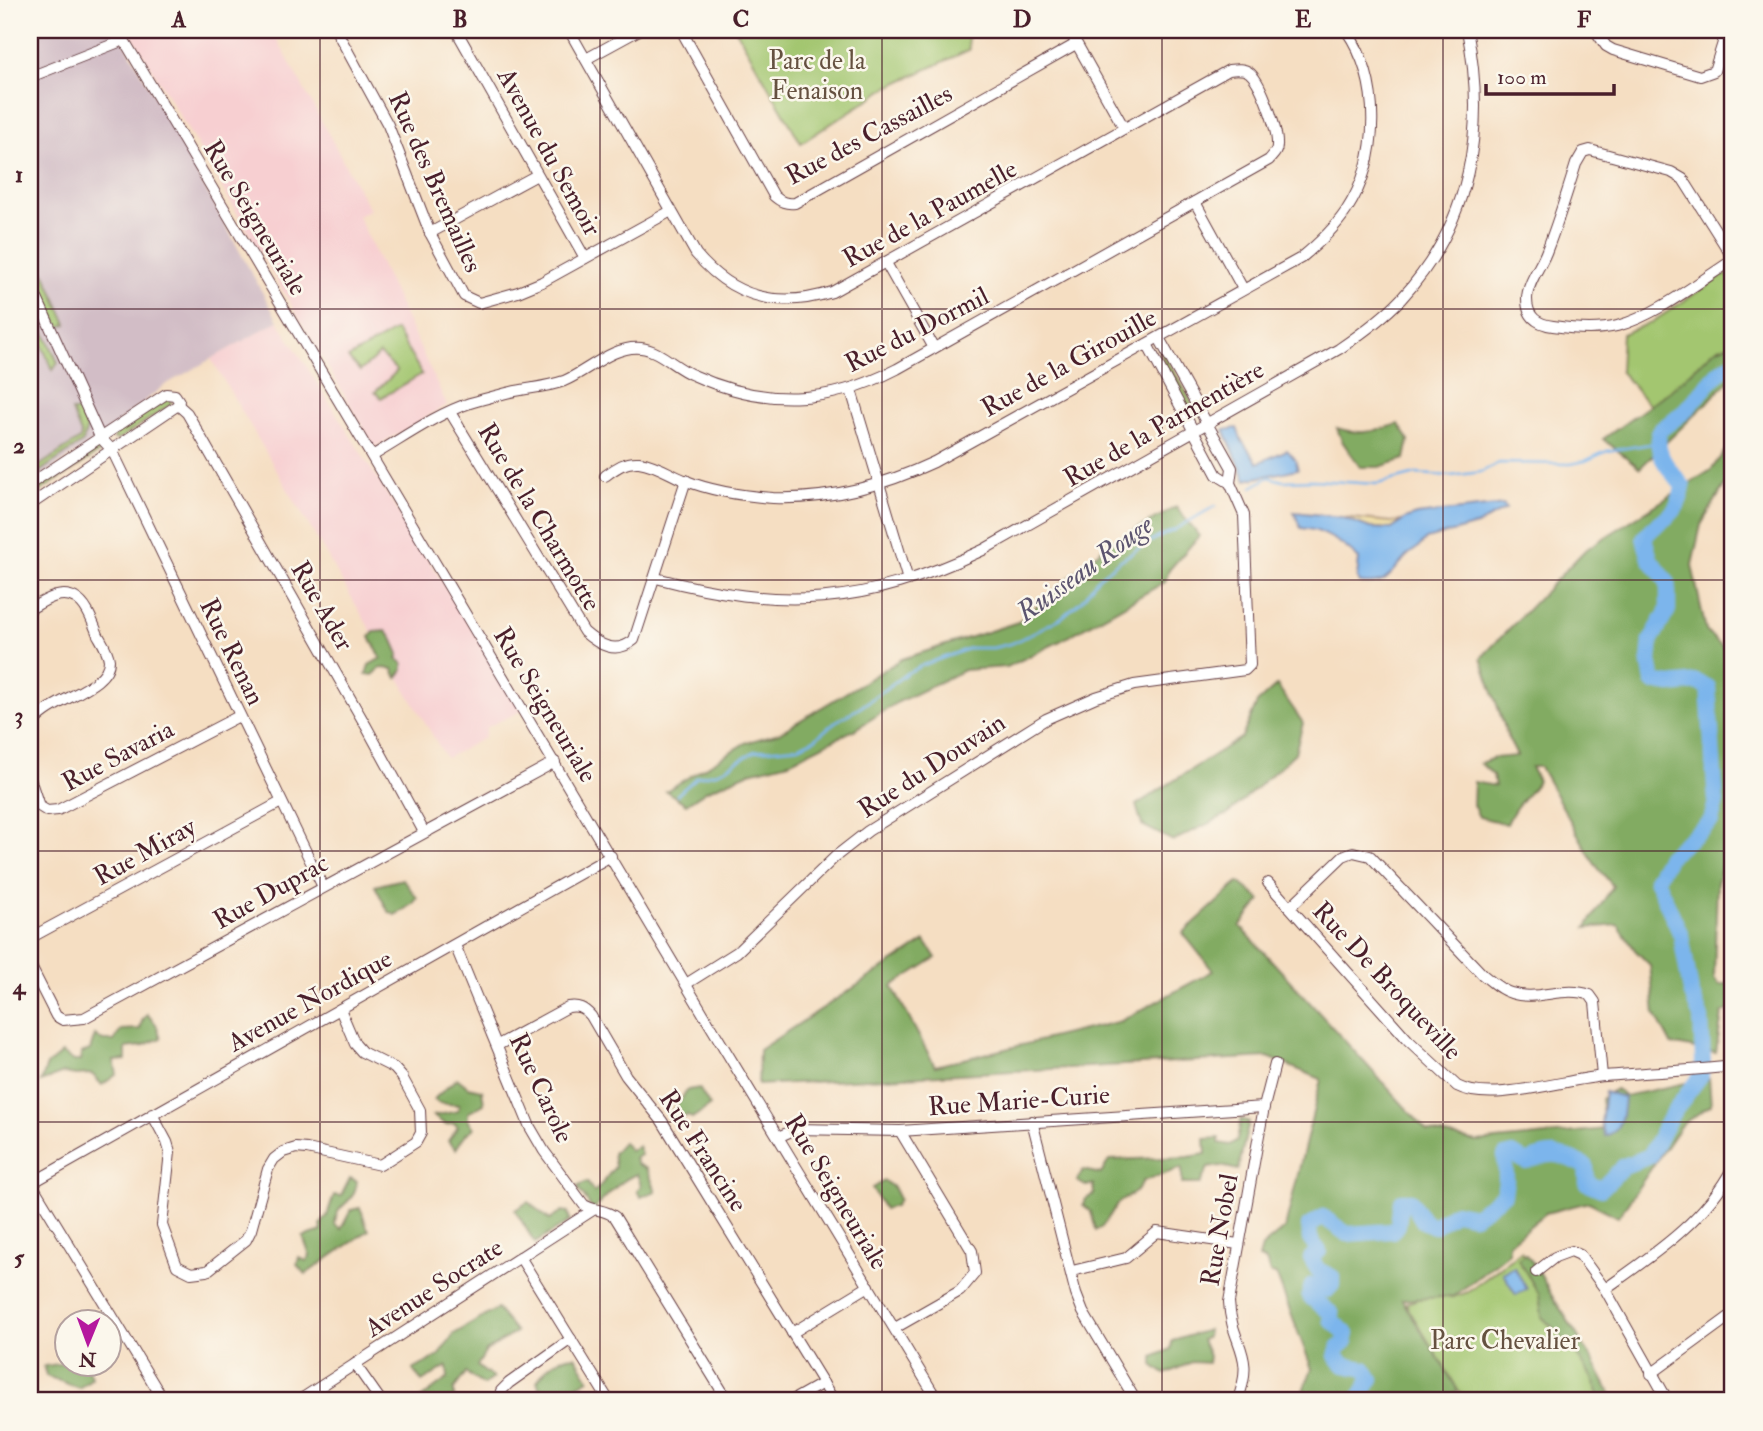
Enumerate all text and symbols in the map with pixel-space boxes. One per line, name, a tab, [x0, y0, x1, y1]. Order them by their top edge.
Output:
text: A	[171, 5, 187, 34]
text: B	[452, 5, 468, 34]
text: C	[733, 5, 749, 34]
text: D	[1013, 5, 1031, 34]
text: E	[1295, 5, 1312, 34]
text: F	[1577, 5, 1592, 34]
park label: Parc de la Fenaison	[768, 45, 866, 107]
scale bar	[1486, 52, 1614, 96]
street label: Avenue du Semoir	[489, 62, 608, 242]
text: 100 m	[1497, 64, 1547, 91]
street label: Rue des Cassailles	[780, 78, 958, 192]
street label: Rue des Bremailles	[381, 87, 489, 277]
street label: Rue Seigneuriale	[196, 134, 314, 302]
street label: Rue de la Paumelle	[837, 153, 1023, 275]
text: 1	[15, 160, 23, 189]
street label: Rue du Dormil	[840, 280, 995, 380]
street label: Rue de la Girouille	[976, 302, 1162, 424]
street label: Rue de la Parmentière	[1058, 354, 1270, 494]
street label: Rue de la Charmotte	[470, 417, 608, 617]
text: 2	[13, 431, 25, 460]
water label: Ruisseau Rouge	[1009, 507, 1161, 631]
street label: Rue Ader	[284, 556, 361, 657]
street label: Rue Renan	[192, 593, 272, 711]
street label: Rue Seigneuriale	[486, 621, 604, 789]
text: 3	[15, 701, 23, 730]
street label: Rue du Douvain	[852, 707, 1012, 825]
street label: Rue Savaria	[57, 713, 180, 799]
street label: Rue Miray	[88, 811, 202, 893]
street label: Rue Duprac	[208, 847, 335, 938]
street label: Rue De Broqueville	[1305, 895, 1469, 1067]
street label: Avenue Nordique	[221, 943, 398, 1060]
text: 4	[12, 972, 27, 1001]
street label: Rue Carole	[502, 1028, 580, 1148]
street label: Rue Marie-Curie	[927, 1079, 1111, 1123]
street label: Rue Francine	[652, 1084, 754, 1218]
street label: Rue Seigneuriale	[777, 1108, 895, 1276]
street label: Rue Nobel	[1194, 1171, 1246, 1289]
street label: Avenue Socrate	[358, 1232, 509, 1345]
text: 5	[14, 1243, 25, 1272]
north arrow	[52, 1308, 122, 1378]
park label: Parc Chevalier	[1430, 1325, 1580, 1357]
text: N	[78, 1347, 97, 1371]

